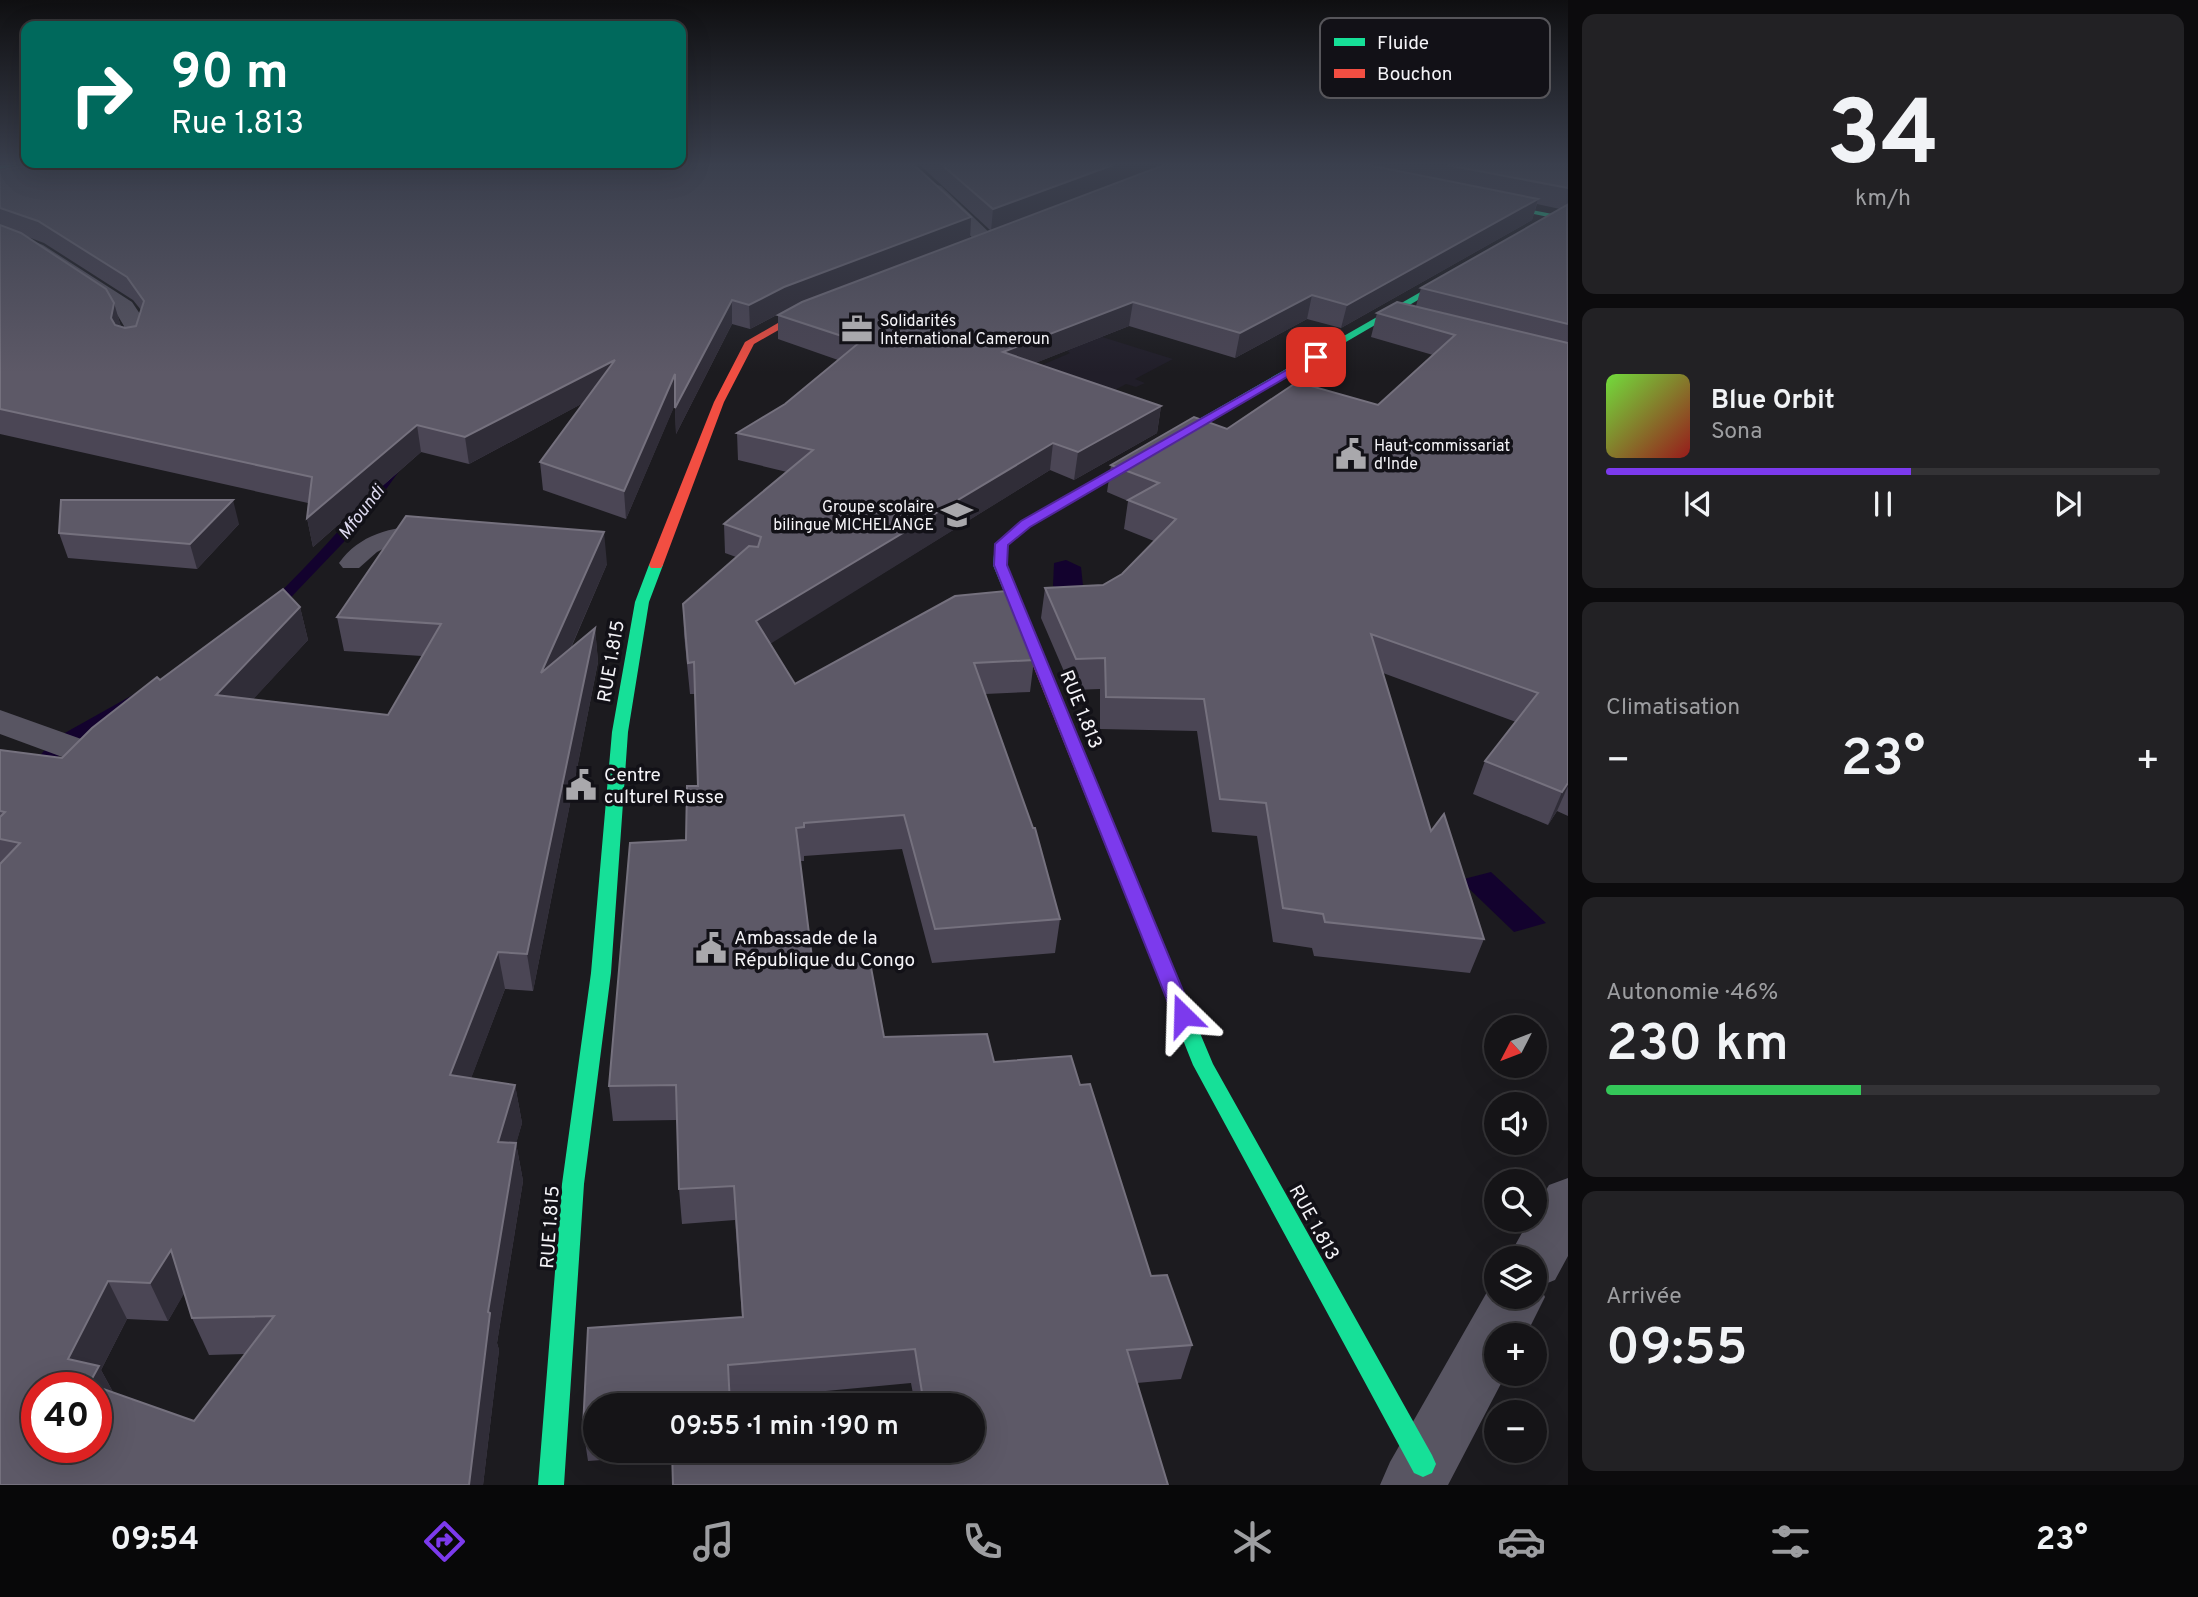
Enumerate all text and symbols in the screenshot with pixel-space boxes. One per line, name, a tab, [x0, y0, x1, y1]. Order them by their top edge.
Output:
legend	[1320, 18, 1550, 98]
text: Fluide	[1377, 32, 1429, 56]
text: 90 m	[171, 44, 289, 106]
icon: right	[56, 49, 147, 140]
text: Bouchon	[1377, 63, 1453, 87]
text: 34	[1826, 82, 1940, 197]
text: Rue 1.813	[171, 105, 304, 145]
text: km/h	[1855, 185, 1911, 214]
office icon: Solidarités International Cameroun	[840, 312, 874, 346]
place label: Solidarités International Cameroun	[880, 312, 1050, 350]
pin	[1286, 327, 1346, 387]
icon: arrive	[1297, 338, 1335, 376]
text: Blue Orbit	[1711, 385, 1835, 418]
text: Sona	[1711, 418, 1762, 447]
public building icon: Haut-commissariat d'Inde	[1334, 437, 1368, 471]
place label: Haut-commissariat d'Inde	[1374, 437, 1510, 475]
water label: Mfoundi	[334, 480, 391, 545]
icon: previous	[1679, 485, 1717, 523]
icon: pause	[1864, 485, 1902, 523]
icon: next	[2049, 485, 2087, 523]
place label: Groupe scolaire bilingue MICHELANGE	[773, 498, 934, 536]
school or university icon: Groupe scolaire bilingue MICHELANGE	[940, 498, 974, 532]
street label: RUE 1.815	[593, 618, 631, 704]
street label: RUE 1.813	[1054, 667, 1107, 753]
text: Climatisation	[1606, 694, 1740, 723]
text: 23°	[1841, 728, 1925, 794]
text: −	[1606, 738, 1631, 787]
text: +	[2135, 738, 2160, 787]
place label: Centre culturel Russe	[604, 764, 724, 810]
public building icon: Centre culturel Russe	[564, 768, 598, 802]
place label: Ambassade de la République du Congo	[734, 927, 915, 973]
public building icon: Ambassade de la République du Congo	[694, 931, 728, 965]
position arrow	[1146, 978, 1220, 1052]
text: Autonomie · 46%	[1606, 979, 1778, 1008]
text: 230 km	[1606, 1013, 1789, 1079]
north arrow	[1484, 1015, 1547, 1078]
map controls	[1484, 1015, 1547, 1463]
button: sound	[1484, 1092, 1547, 1155]
button: search	[1484, 1169, 1547, 1232]
street label: RUE 1.813	[1283, 1181, 1344, 1265]
street label: RUE 1.815	[536, 1185, 566, 1269]
button: layers	[1484, 1246, 1547, 1309]
text: Arrivée	[1606, 1283, 1682, 1312]
text: 09:55	[1606, 1317, 1748, 1383]
button: +	[1484, 1323, 1547, 1386]
speed limit sign: 40	[21, 1372, 112, 1463]
button: −	[1484, 1400, 1547, 1463]
text: 09:55 · 1 min · 190 m	[669, 1411, 899, 1444]
icon: directions	[420, 1517, 469, 1566]
icon: music	[689, 1517, 738, 1566]
icon: phone	[958, 1517, 1007, 1566]
icon: climate	[1228, 1517, 1277, 1566]
icon: car	[1497, 1517, 1546, 1566]
icon: filters	[1766, 1517, 1815, 1566]
text: 09:54	[110, 1521, 199, 1561]
text: 23°	[2036, 1521, 2088, 1561]

